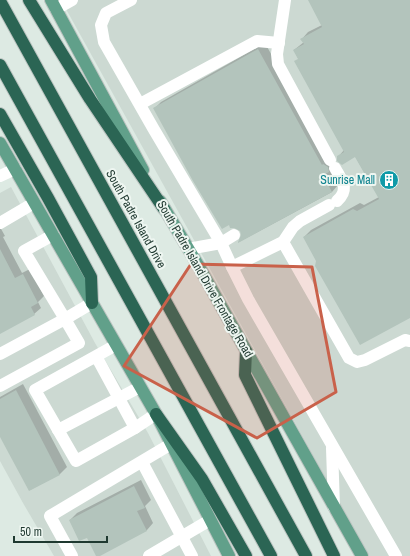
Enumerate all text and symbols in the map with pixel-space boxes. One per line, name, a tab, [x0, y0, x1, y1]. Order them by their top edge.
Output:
street label: South Padre Island Drive	[102, 167, 170, 271]
building icon: Sunrise Mall	[378, 169, 400, 191]
place label: Sunrise Mall	[320, 172, 375, 188]
street label: South Padre Island Drive Frontage Road	[153, 198, 257, 360]
scale bar	[14, 518, 107, 544]
text: 50 m	[20, 524, 42, 540]

